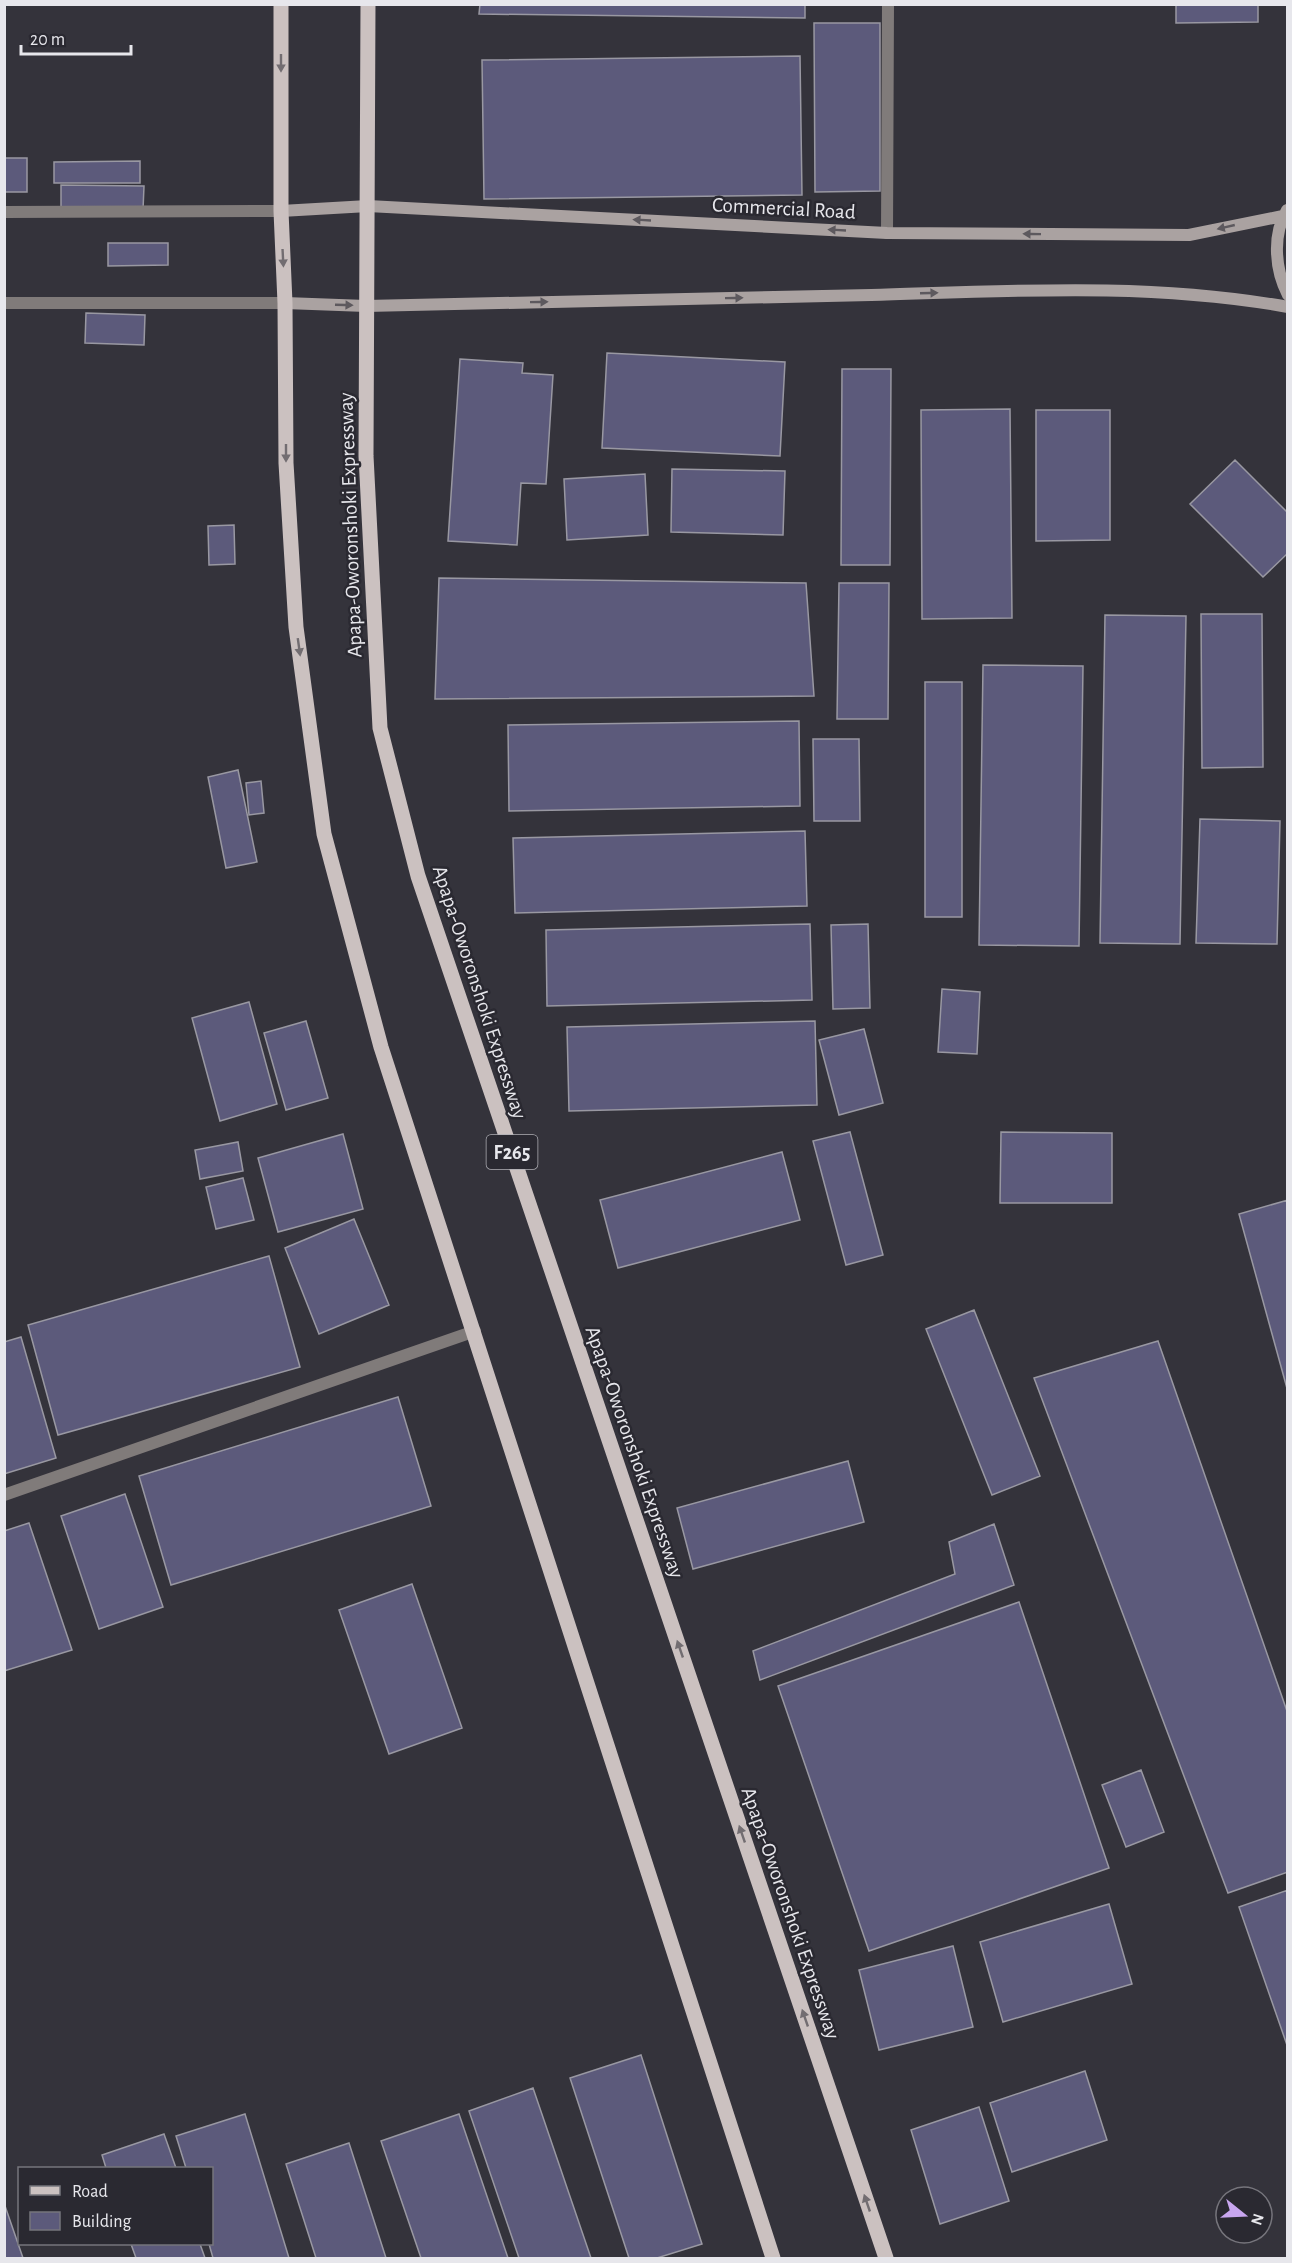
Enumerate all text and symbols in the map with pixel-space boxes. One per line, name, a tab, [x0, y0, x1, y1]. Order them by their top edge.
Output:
scale bar	[21, 18, 130, 56]
text: 20 m	[30, 31, 65, 49]
one-way arrow	[276, 53, 286, 72]
street label: Commercial Road	[712, 194, 856, 223]
one-way arrow	[632, 215, 651, 225]
one-way arrow	[1216, 223, 1235, 232]
one-way arrow	[827, 226, 846, 235]
one-way arrow	[1022, 229, 1041, 239]
one-way arrow	[279, 248, 288, 267]
one-way arrow	[919, 288, 938, 298]
one-way arrow	[724, 293, 743, 302]
one-way arrow	[529, 297, 548, 307]
one-way arrow	[334, 300, 353, 309]
street label: Apapa-Oworonshoki Expressway	[335, 392, 366, 658]
one-way arrow	[281, 443, 291, 462]
one-way arrow	[294, 638, 303, 657]
street label: Apapa-Oworonshoki Expressway	[429, 863, 530, 1121]
road number: F265	[486, 1135, 538, 1169]
street label: Apapa-Oworonshoki Expressway	[581, 1323, 688, 1581]
one-way arrow	[674, 1640, 684, 1658]
street label: Apapa-Oworonshoki Expressway	[737, 1784, 844, 2042]
one-way arrow	[737, 1825, 747, 1843]
one-way arrow	[799, 2009, 809, 2027]
legend	[18, 2167, 213, 2245]
text: Road	[72, 2183, 108, 2201]
north arrow	[1214, 2185, 1274, 2245]
one-way arrow	[862, 2194, 872, 2212]
text: N	[1248, 2212, 1267, 2227]
text: Building	[72, 2213, 132, 2231]

